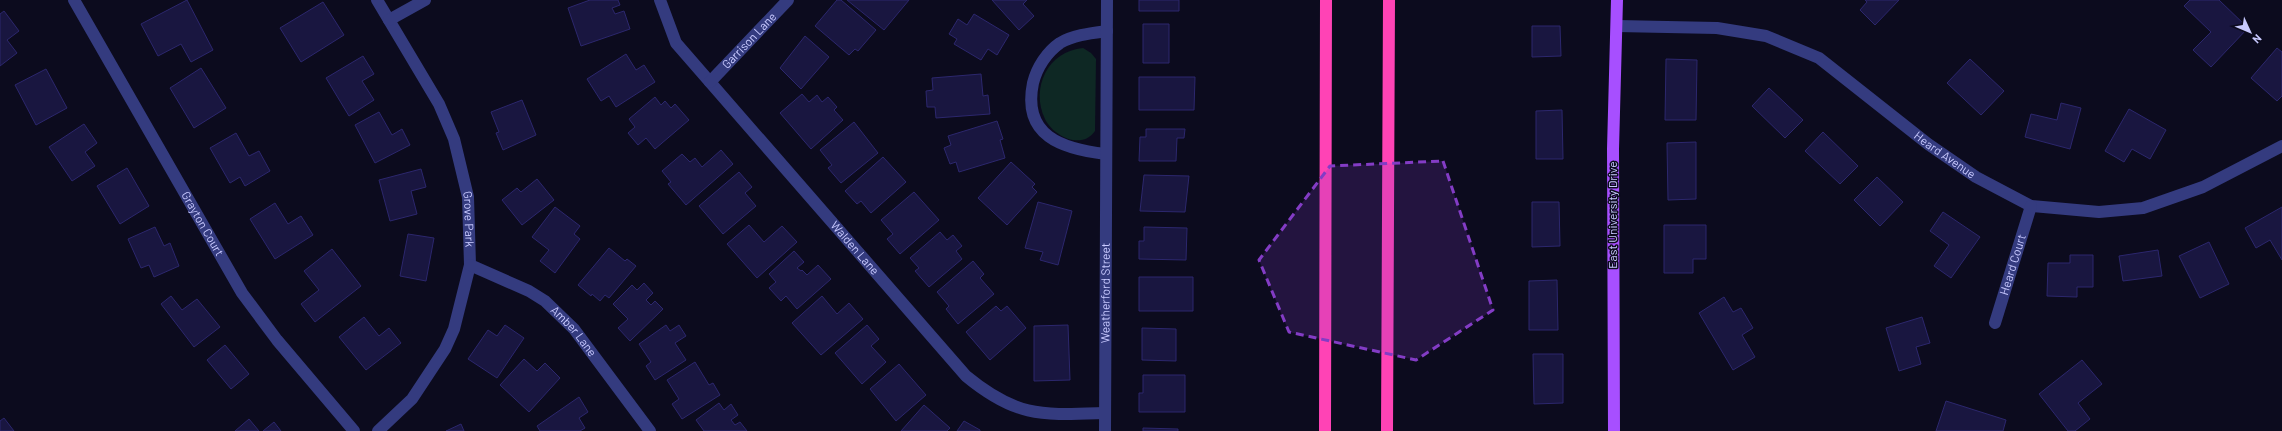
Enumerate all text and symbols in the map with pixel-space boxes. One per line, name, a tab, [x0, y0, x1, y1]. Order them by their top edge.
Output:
street label: Garrison Lane	[719, 9, 779, 71]
north arrow	[2230, 12, 2270, 52]
text: N	[2250, 32, 2265, 46]
street label: Heard Avenue	[1912, 128, 1979, 181]
street label: East University Drive	[1605, 161, 1619, 269]
street label: Grayton Court	[179, 189, 227, 258]
street label: Grove Park	[461, 190, 477, 247]
street label: Walden Lane	[828, 218, 883, 277]
street label: Heard Court	[1996, 232, 2028, 296]
street label: Weatherford Street	[1097, 243, 1112, 343]
street label: Amber Lane	[548, 302, 600, 359]

